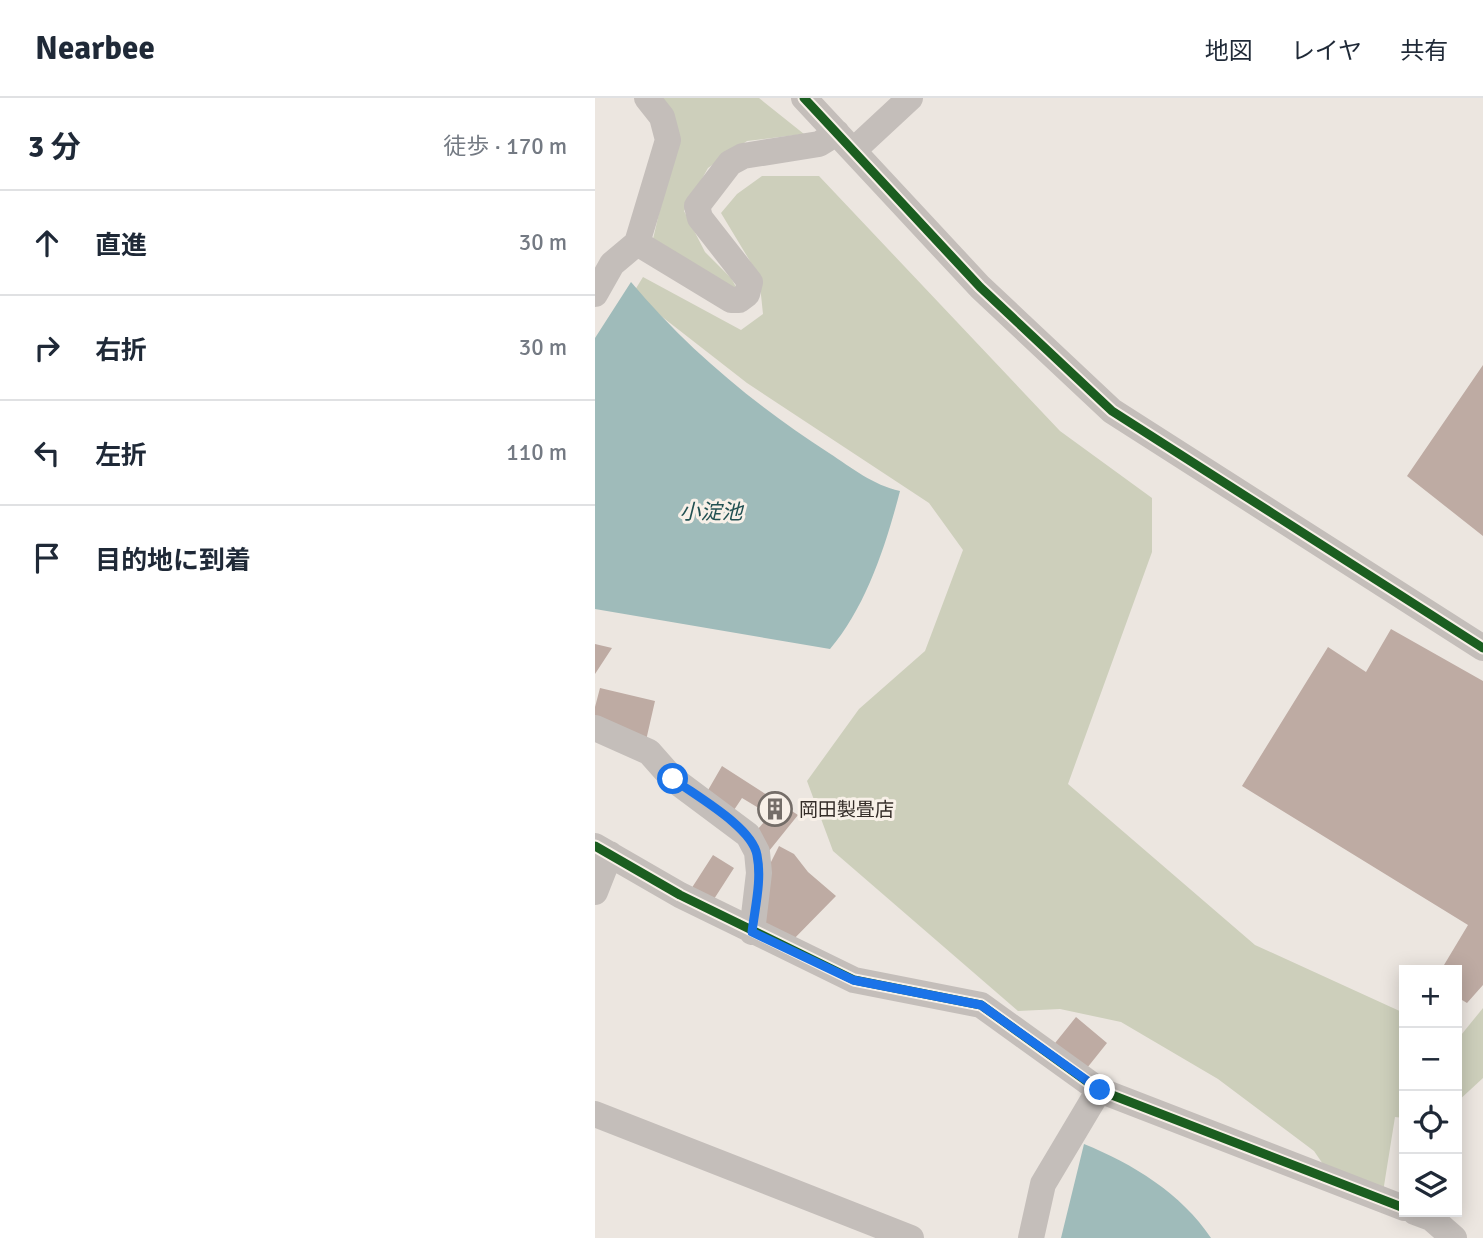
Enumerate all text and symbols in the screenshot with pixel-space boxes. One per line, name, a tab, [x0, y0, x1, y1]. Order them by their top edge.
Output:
text: Nearbee	[35, 28, 155, 69]
text: 地図	[1205, 36, 1253, 66]
text: レイヤ	[1291, 36, 1362, 66]
text: 共有	[1400, 36, 1448, 66]
text: 3 分	[28, 129, 81, 166]
text: 徒歩 · 170 m	[443, 132, 567, 161]
icon: ahead	[28, 224, 66, 262]
text: 30 m	[519, 228, 567, 257]
text: 直進	[95, 230, 147, 262]
icon: right	[28, 329, 66, 367]
text: 30 m	[519, 333, 567, 362]
text: 右折	[95, 335, 147, 367]
icon: left	[28, 434, 66, 472]
text: 110 m	[506, 438, 567, 467]
text: 左折	[95, 440, 147, 472]
water label: 小淀池	[680, 499, 744, 525]
icon: arrive	[28, 539, 66, 577]
text: 目的地に到着	[95, 545, 251, 577]
route start	[657, 763, 688, 794]
building icon: 岡田製畳店	[756, 790, 794, 828]
place label: 岡田製畳店	[799, 798, 894, 822]
map controls	[1399, 965, 1462, 1217]
button: +	[1399, 965, 1462, 1028]
button: −	[1399, 1028, 1462, 1091]
route end	[1084, 1074, 1115, 1105]
button: locate	[1399, 1091, 1462, 1154]
button: layers	[1399, 1154, 1462, 1217]

